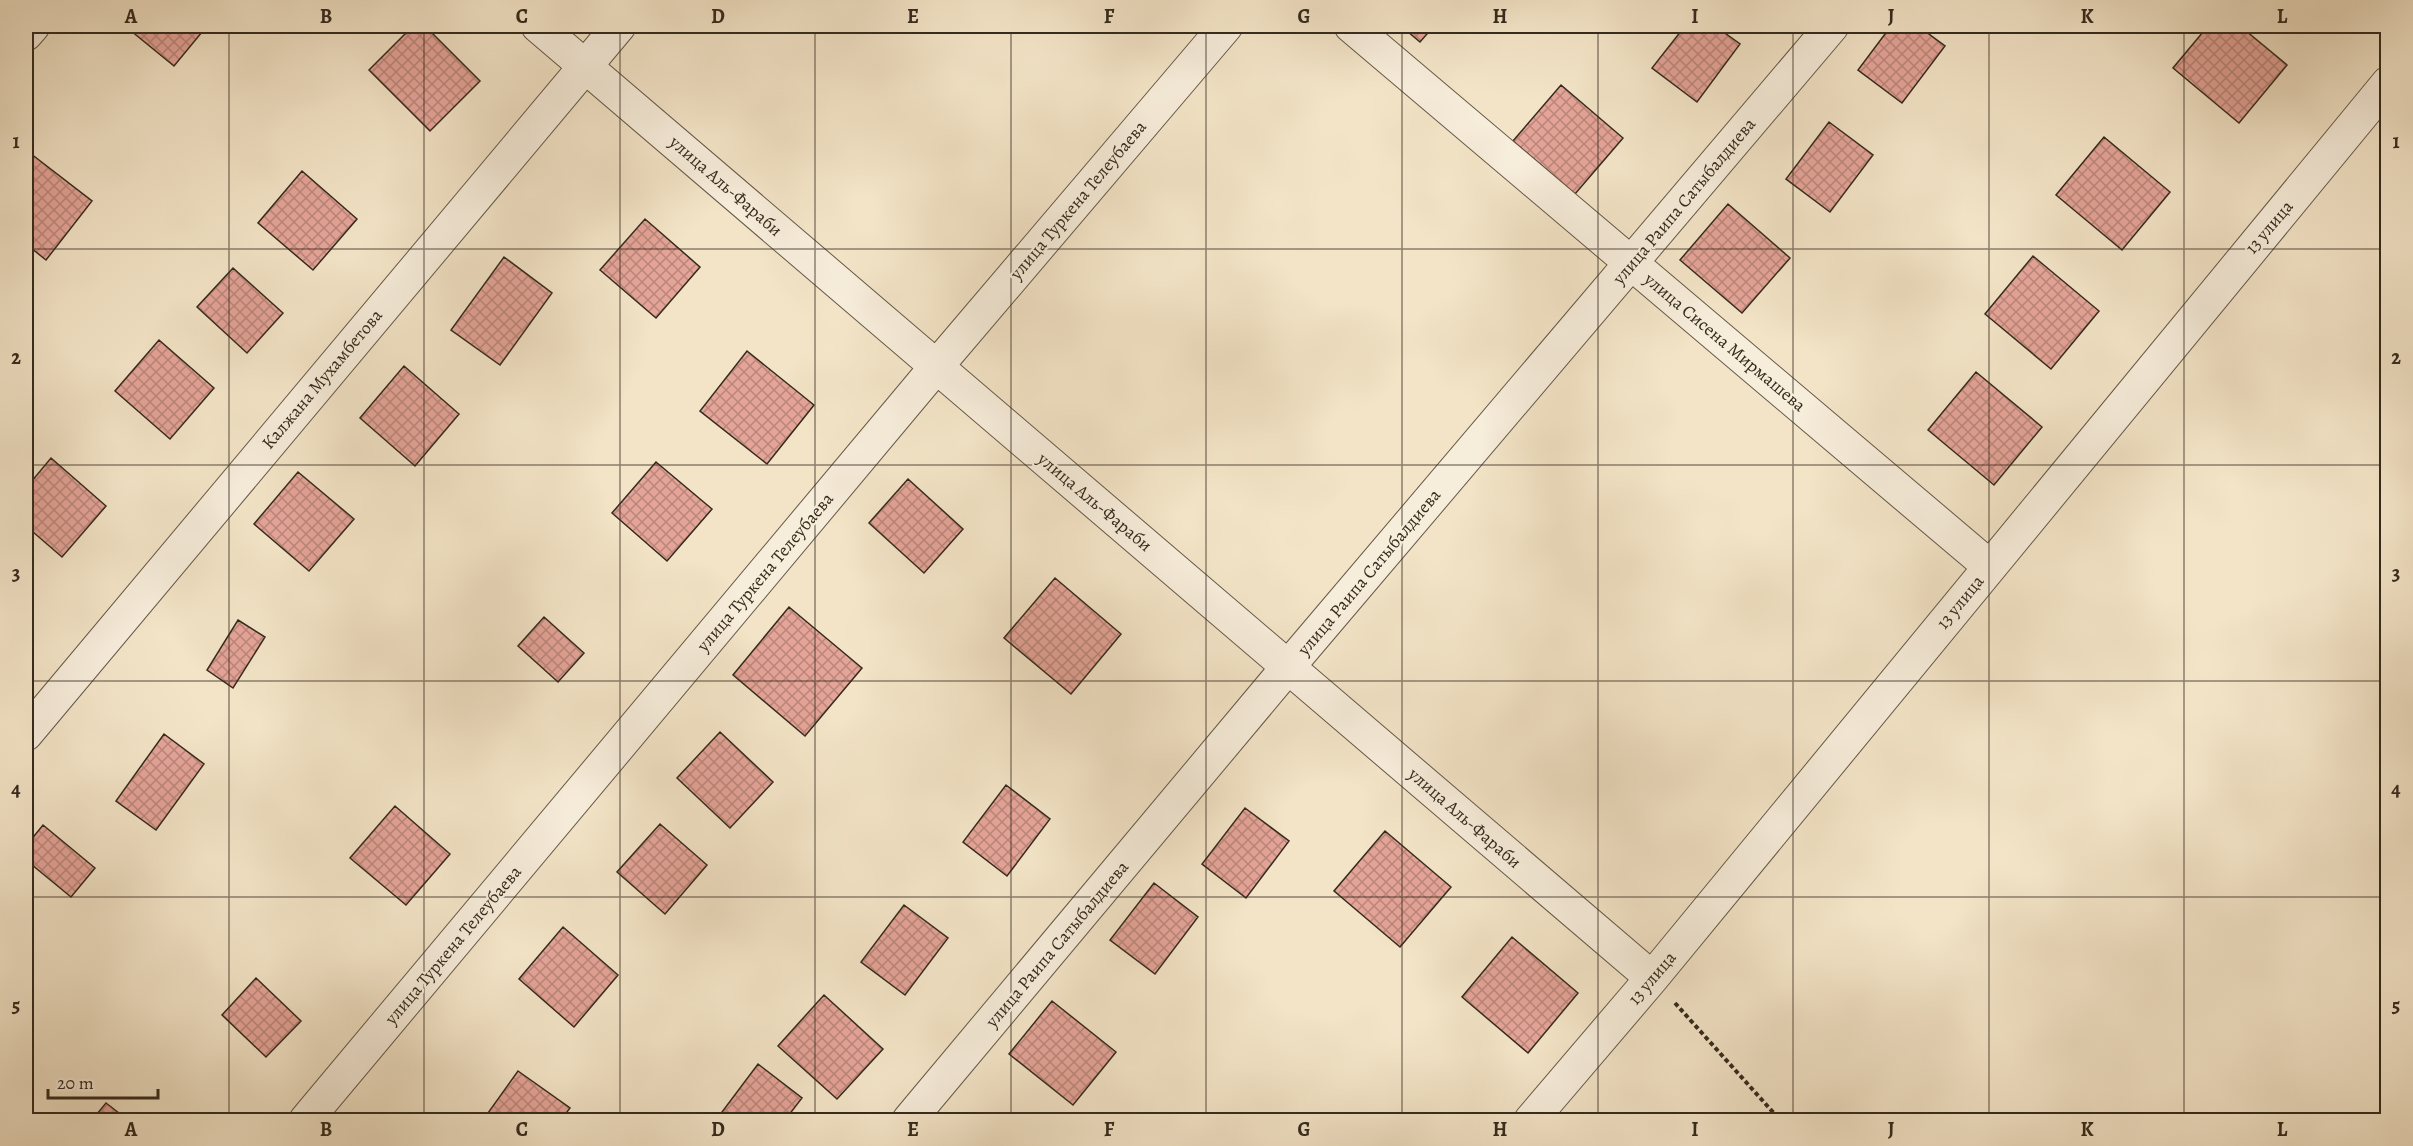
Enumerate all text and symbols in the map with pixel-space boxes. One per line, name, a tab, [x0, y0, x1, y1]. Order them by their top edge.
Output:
text: A	[124, 3, 138, 30]
text: B	[320, 3, 332, 30]
text: C	[516, 3, 528, 30]
text: D	[711, 3, 725, 30]
text: E	[907, 3, 919, 30]
text: F	[1104, 3, 1115, 30]
text: G	[1297, 3, 1311, 30]
text: H	[1493, 3, 1508, 30]
text: I	[1691, 3, 1699, 30]
text: J	[1888, 3, 1895, 30]
text: K	[2080, 3, 2094, 30]
text: L	[2277, 3, 2288, 30]
street label: улица Раипа Сатыбалдиева	[1606, 112, 1761, 290]
street label: улица Туркена Телеубаева	[1004, 115, 1152, 285]
text: 1	[12, 128, 20, 155]
text: 1	[2392, 128, 2400, 155]
street label: улица Аль-Фараби	[664, 130, 788, 242]
street label: 13 улица	[2240, 195, 2299, 259]
street label: улица Сисена Мирмашева	[1638, 267, 1811, 417]
street label: Калжана Мухамбетова	[256, 303, 388, 454]
text: 2	[11, 344, 21, 371]
text: 2	[2391, 344, 2401, 371]
street label: улица Аль-Фараби	[1032, 446, 1157, 557]
street label: улица Раипа Сатыбалдиева	[1291, 483, 1446, 661]
street label: улица Туркена Телеубаева	[691, 487, 839, 657]
text: 3	[12, 560, 20, 587]
text: 3	[2392, 560, 2400, 587]
street label: 13 улица	[1931, 569, 1990, 634]
street label: улица Аль-Фараби	[1403, 762, 1527, 874]
text: 4	[11, 776, 21, 803]
text: 4	[2391, 776, 2401, 803]
street label: улица Раипа Сатыбалдиева	[979, 855, 1134, 1033]
street label: улица Туркена Телеубаева	[379, 860, 527, 1030]
street label: 13 улица	[1623, 946, 1682, 1010]
text: 5	[12, 992, 20, 1019]
text: 5	[2392, 992, 2400, 1019]
scale bar	[48, 1062, 158, 1100]
text: 20 m	[57, 1071, 94, 1095]
text: A	[124, 1116, 138, 1143]
text: B	[320, 1116, 332, 1143]
text: C	[516, 1116, 528, 1143]
text: D	[711, 1116, 725, 1143]
text: E	[907, 1116, 919, 1143]
text: F	[1104, 1116, 1115, 1143]
text: G	[1297, 1116, 1311, 1143]
text: H	[1493, 1116, 1508, 1143]
text: I	[1691, 1116, 1699, 1143]
text: J	[1888, 1116, 1895, 1143]
text: K	[2080, 1116, 2094, 1143]
text: L	[2277, 1116, 2288, 1143]

